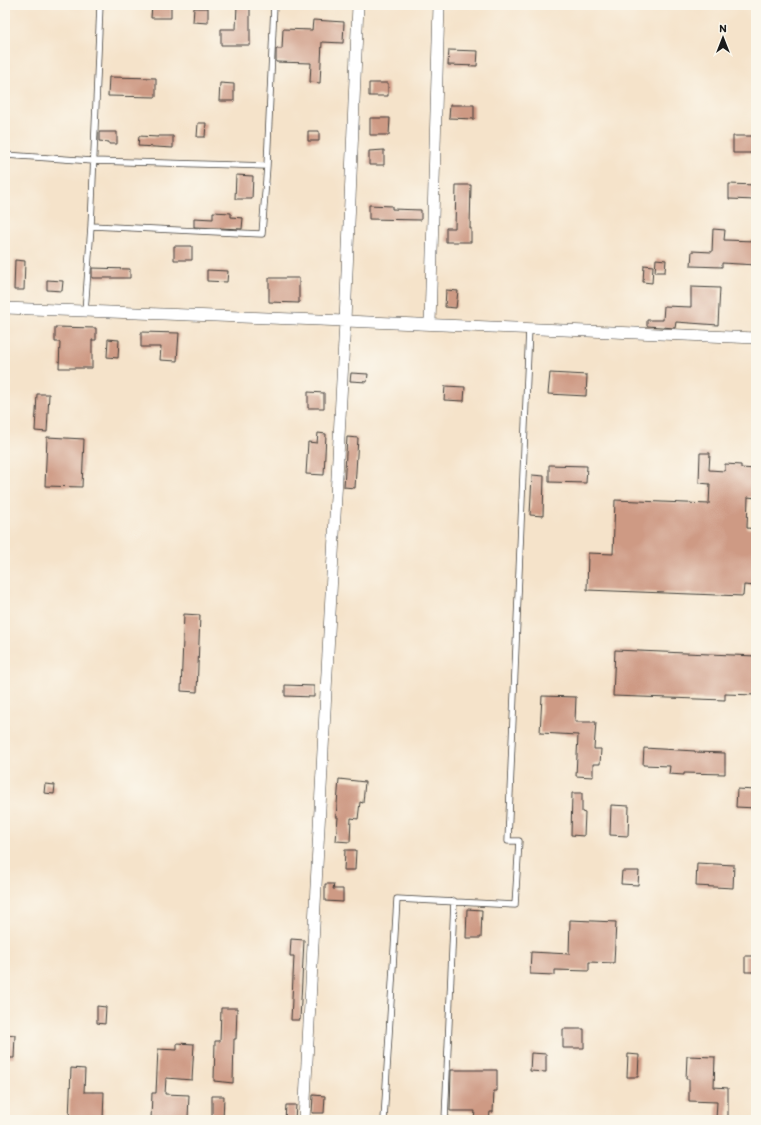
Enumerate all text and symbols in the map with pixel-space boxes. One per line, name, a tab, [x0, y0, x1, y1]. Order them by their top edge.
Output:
north arrow	[703, 18, 743, 58]
text: N	[719, 22, 727, 35]

